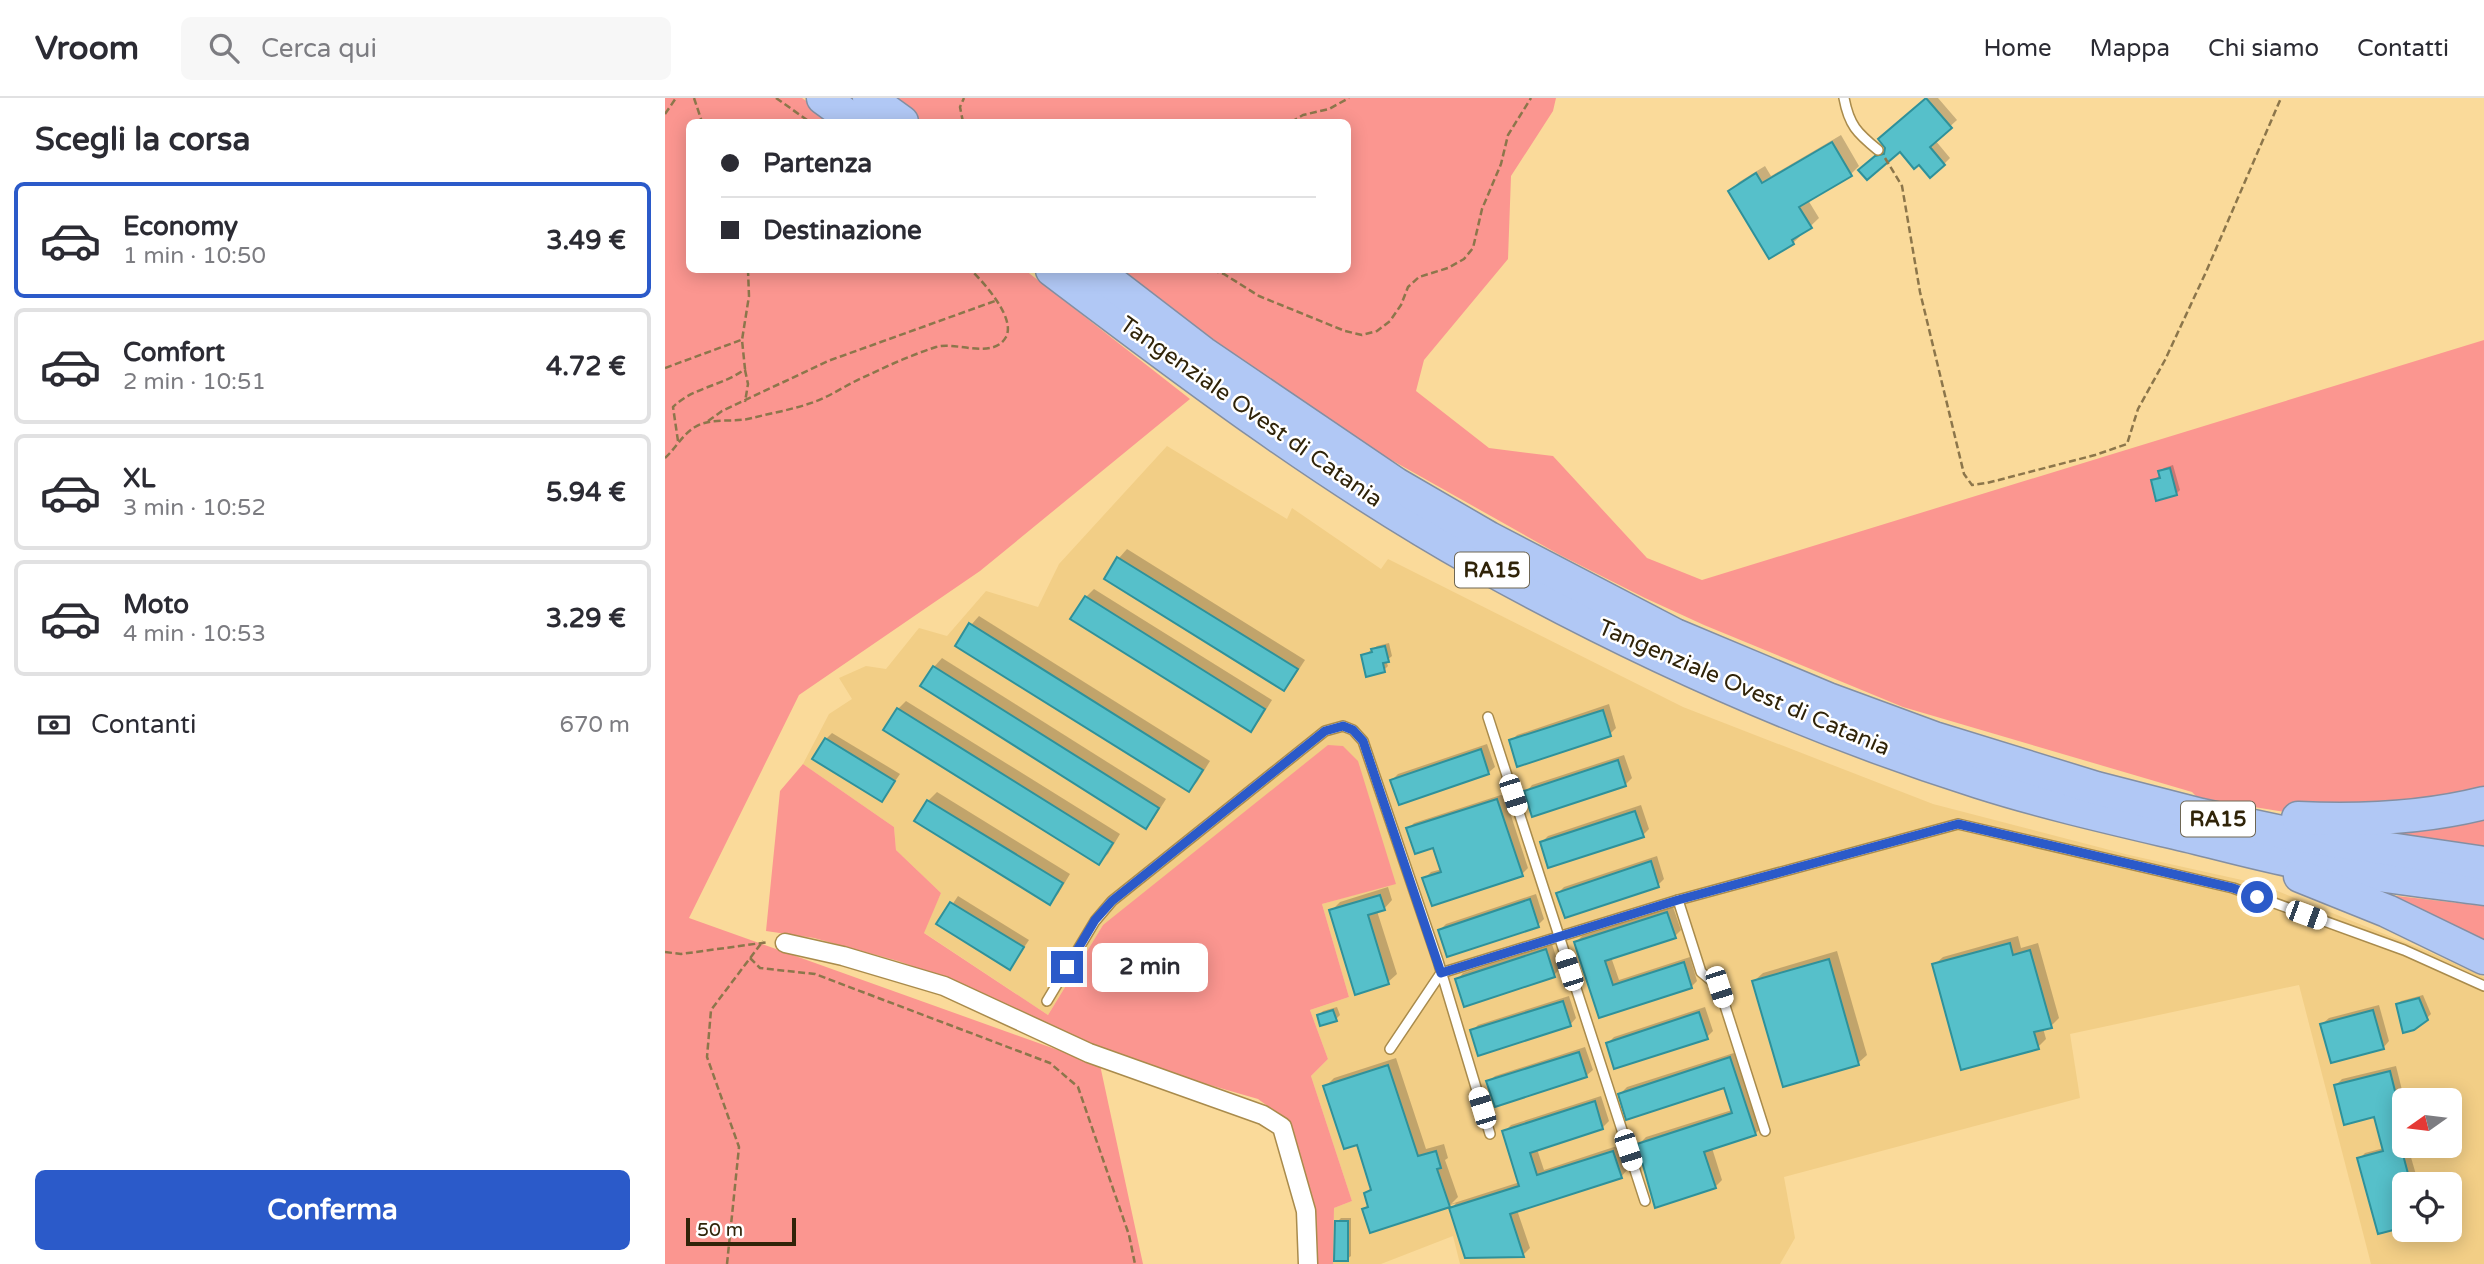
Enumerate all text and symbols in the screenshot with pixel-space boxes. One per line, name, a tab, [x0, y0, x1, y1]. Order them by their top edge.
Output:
search box	[181, 17, 671, 80]
text: Vroom	[35, 29, 139, 68]
icon: search	[205, 29, 243, 67]
text: Cerca qui	[261, 33, 377, 64]
text: Home	[1984, 34, 2052, 63]
text: Mappa	[2090, 34, 2170, 63]
text: Chi siamo	[2208, 34, 2319, 63]
text: Contatti	[2357, 34, 2449, 63]
text: Scegli la corsa	[35, 121, 250, 159]
text: Partenza	[763, 148, 872, 179]
icon: car	[39, 209, 102, 272]
text: Economy	[123, 211, 238, 242]
text: Destinazione	[763, 215, 922, 246]
text: 3.49 €	[546, 225, 626, 256]
text: 1 min · 10:50	[123, 242, 266, 270]
street label: Tangenziale Ovest di Catania	[1114, 310, 1388, 514]
icon: car	[39, 335, 102, 398]
text: Comfort	[123, 337, 225, 368]
text: 4.72 €	[546, 351, 626, 382]
text: 2 min · 10:51	[123, 368, 266, 396]
icon: car	[39, 461, 102, 524]
text: XL	[123, 463, 155, 494]
text: 5.94 €	[546, 477, 626, 508]
text: 3 min · 10:52	[123, 494, 266, 522]
road number: RA15	[1455, 552, 1529, 588]
icon: car	[39, 587, 102, 650]
text: Moto	[123, 589, 189, 620]
text: 3.29 €	[546, 603, 626, 634]
street label: Tangenziale Ovest di Catania	[1594, 614, 1894, 762]
text: 4 min · 10:53	[123, 620, 266, 648]
icon: cash	[35, 706, 73, 744]
text: Contanti	[91, 709, 196, 740]
text: 670 m	[560, 711, 630, 739]
car	[1497, 772, 1530, 818]
road number: RA15	[2181, 802, 2255, 836]
route start	[2241, 881, 2273, 913]
car	[2283, 898, 2330, 932]
callout: 2 min	[1091, 942, 1207, 992]
car	[1553, 947, 1586, 993]
route end	[1051, 951, 1083, 983]
text: 2 min	[1119, 953, 1181, 981]
car	[1703, 964, 1736, 1010]
car	[1466, 1085, 1499, 1131]
north arrow	[2392, 1088, 2462, 1158]
map controls	[2392, 1088, 2462, 1242]
car	[1612, 1127, 1645, 1173]
button: Conferma	[35, 1170, 630, 1250]
button: locate	[2392, 1172, 2462, 1242]
scale bar	[686, 1215, 796, 1247]
text: 50 m	[697, 1219, 743, 1241]

